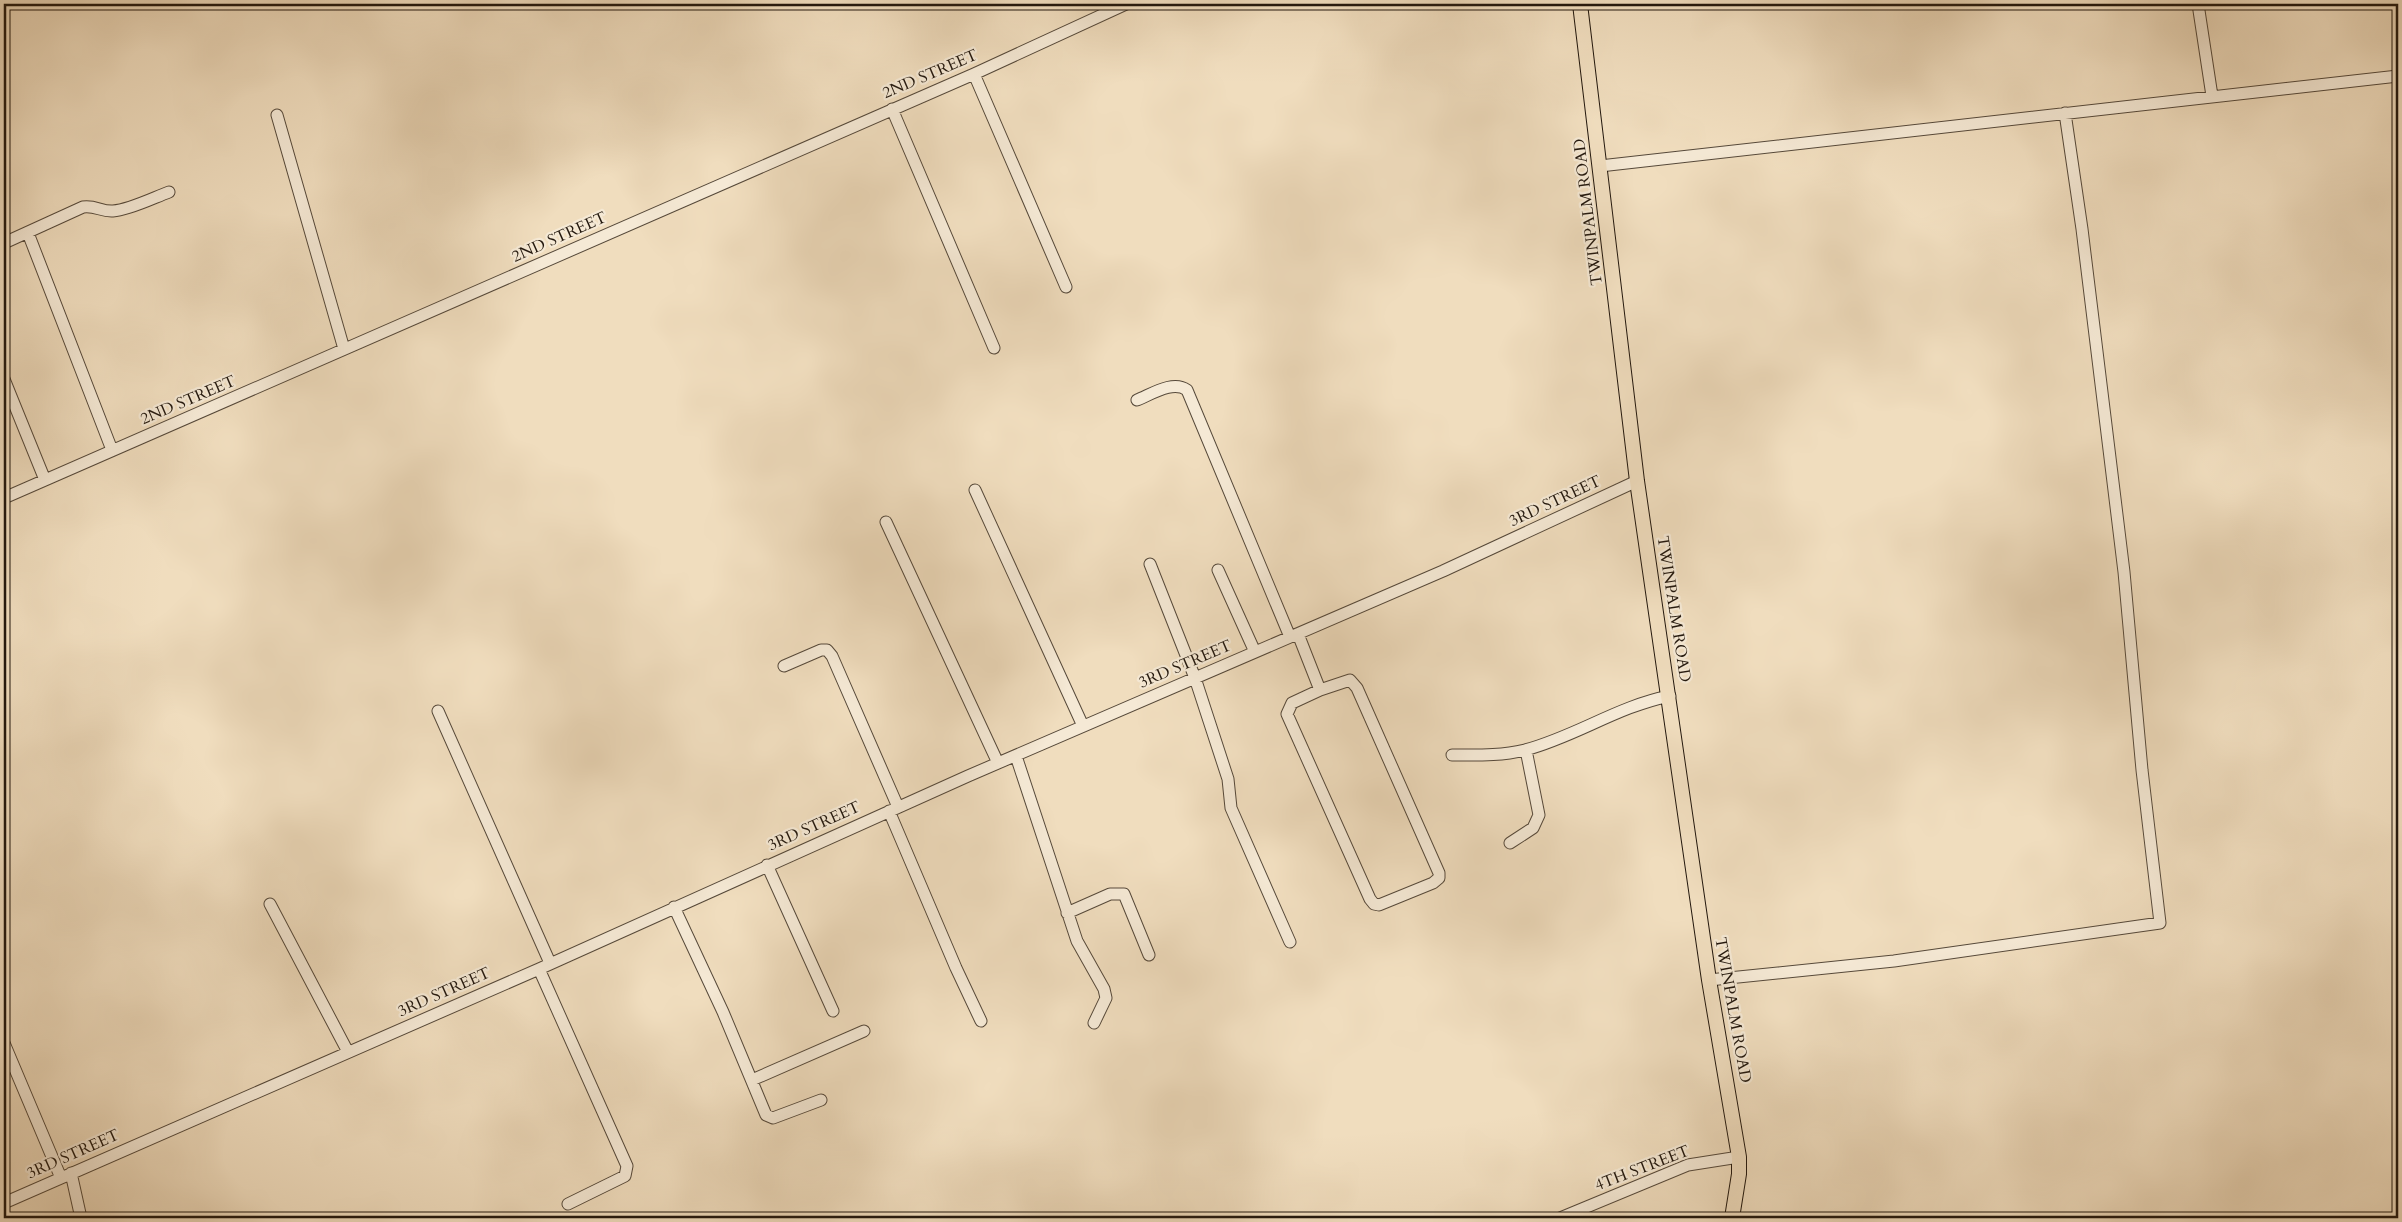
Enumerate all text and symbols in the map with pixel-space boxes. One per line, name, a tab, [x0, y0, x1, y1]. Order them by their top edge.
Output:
street label: 2ND STREET	[879, 44, 981, 104]
street label: TWINPALM ROAD	[1568, 137, 1608, 287]
street label: 2ND STREET	[508, 206, 610, 268]
street label: 2ND STREET	[137, 370, 239, 430]
street label: 3RD STREET	[1506, 470, 1605, 532]
street label: TWINPALM ROAD	[1652, 534, 1696, 684]
street label: 3RD STREET	[1135, 634, 1235, 693]
street label: 3RD STREET	[764, 796, 864, 856]
street label: TWINPALM ROAD	[1709, 935, 1757, 1085]
street label: 3RD STREET	[394, 962, 494, 1022]
street label: 3RD STREET	[23, 1124, 123, 1184]
street label: 4TH STREET	[1591, 1140, 1693, 1196]

